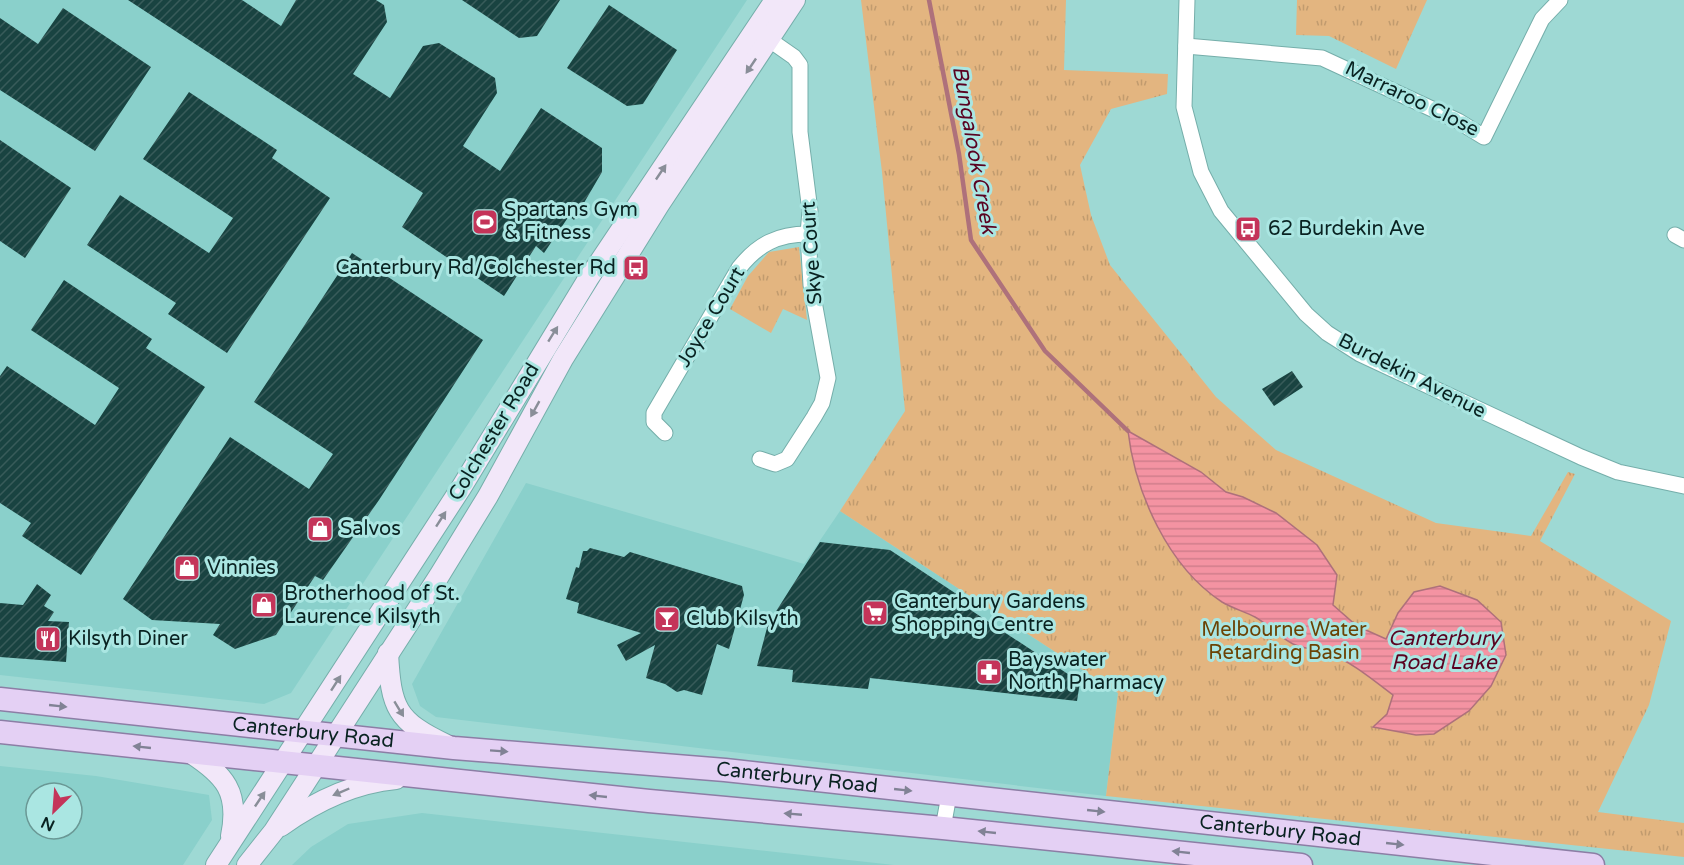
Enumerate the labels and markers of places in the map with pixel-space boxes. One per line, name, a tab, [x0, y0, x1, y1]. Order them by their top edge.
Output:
place label: Spartans Gym & Fitness	[504, 198, 638, 245]
sports icon: Spartans Gym & Fitness	[470, 207, 500, 237]
bus stop icon: 62 Burdekin Ave	[1233, 214, 1263, 244]
place label: 62 Burdekin Ave	[1268, 217, 1425, 241]
bus stop icon: Canterbury Rd/Colchester Rd	[621, 253, 651, 283]
place label: Canterbury Rd/Colchester Rd	[335, 256, 616, 280]
shop icon: Salvos	[305, 514, 335, 544]
place label: Salvos	[340, 517, 401, 541]
shop icon: Vinnies	[172, 553, 202, 583]
place label: Vinnies	[207, 556, 276, 580]
place label: Brotherhood of St. Laurence Kilsyth	[284, 582, 460, 629]
shop icon: Brotherhood of St. Laurence Kilsyth	[249, 590, 279, 620]
place label: Canterbury Gardens Shopping Centre	[894, 590, 1085, 637]
supermarket icon: Canterbury Gardens Shopping Centre	[860, 598, 890, 628]
bar icon: Club Kilsyth	[652, 604, 682, 634]
place label: Club Kilsyth	[686, 607, 799, 631]
restaurant icon: Kilsyth Diner	[33, 624, 63, 654]
place label: Kilsyth Diner	[68, 627, 188, 651]
place label: Bayswater North Pharmacy	[1008, 648, 1164, 695]
pharmacy icon: Bayswater North Pharmacy	[974, 657, 1004, 687]

